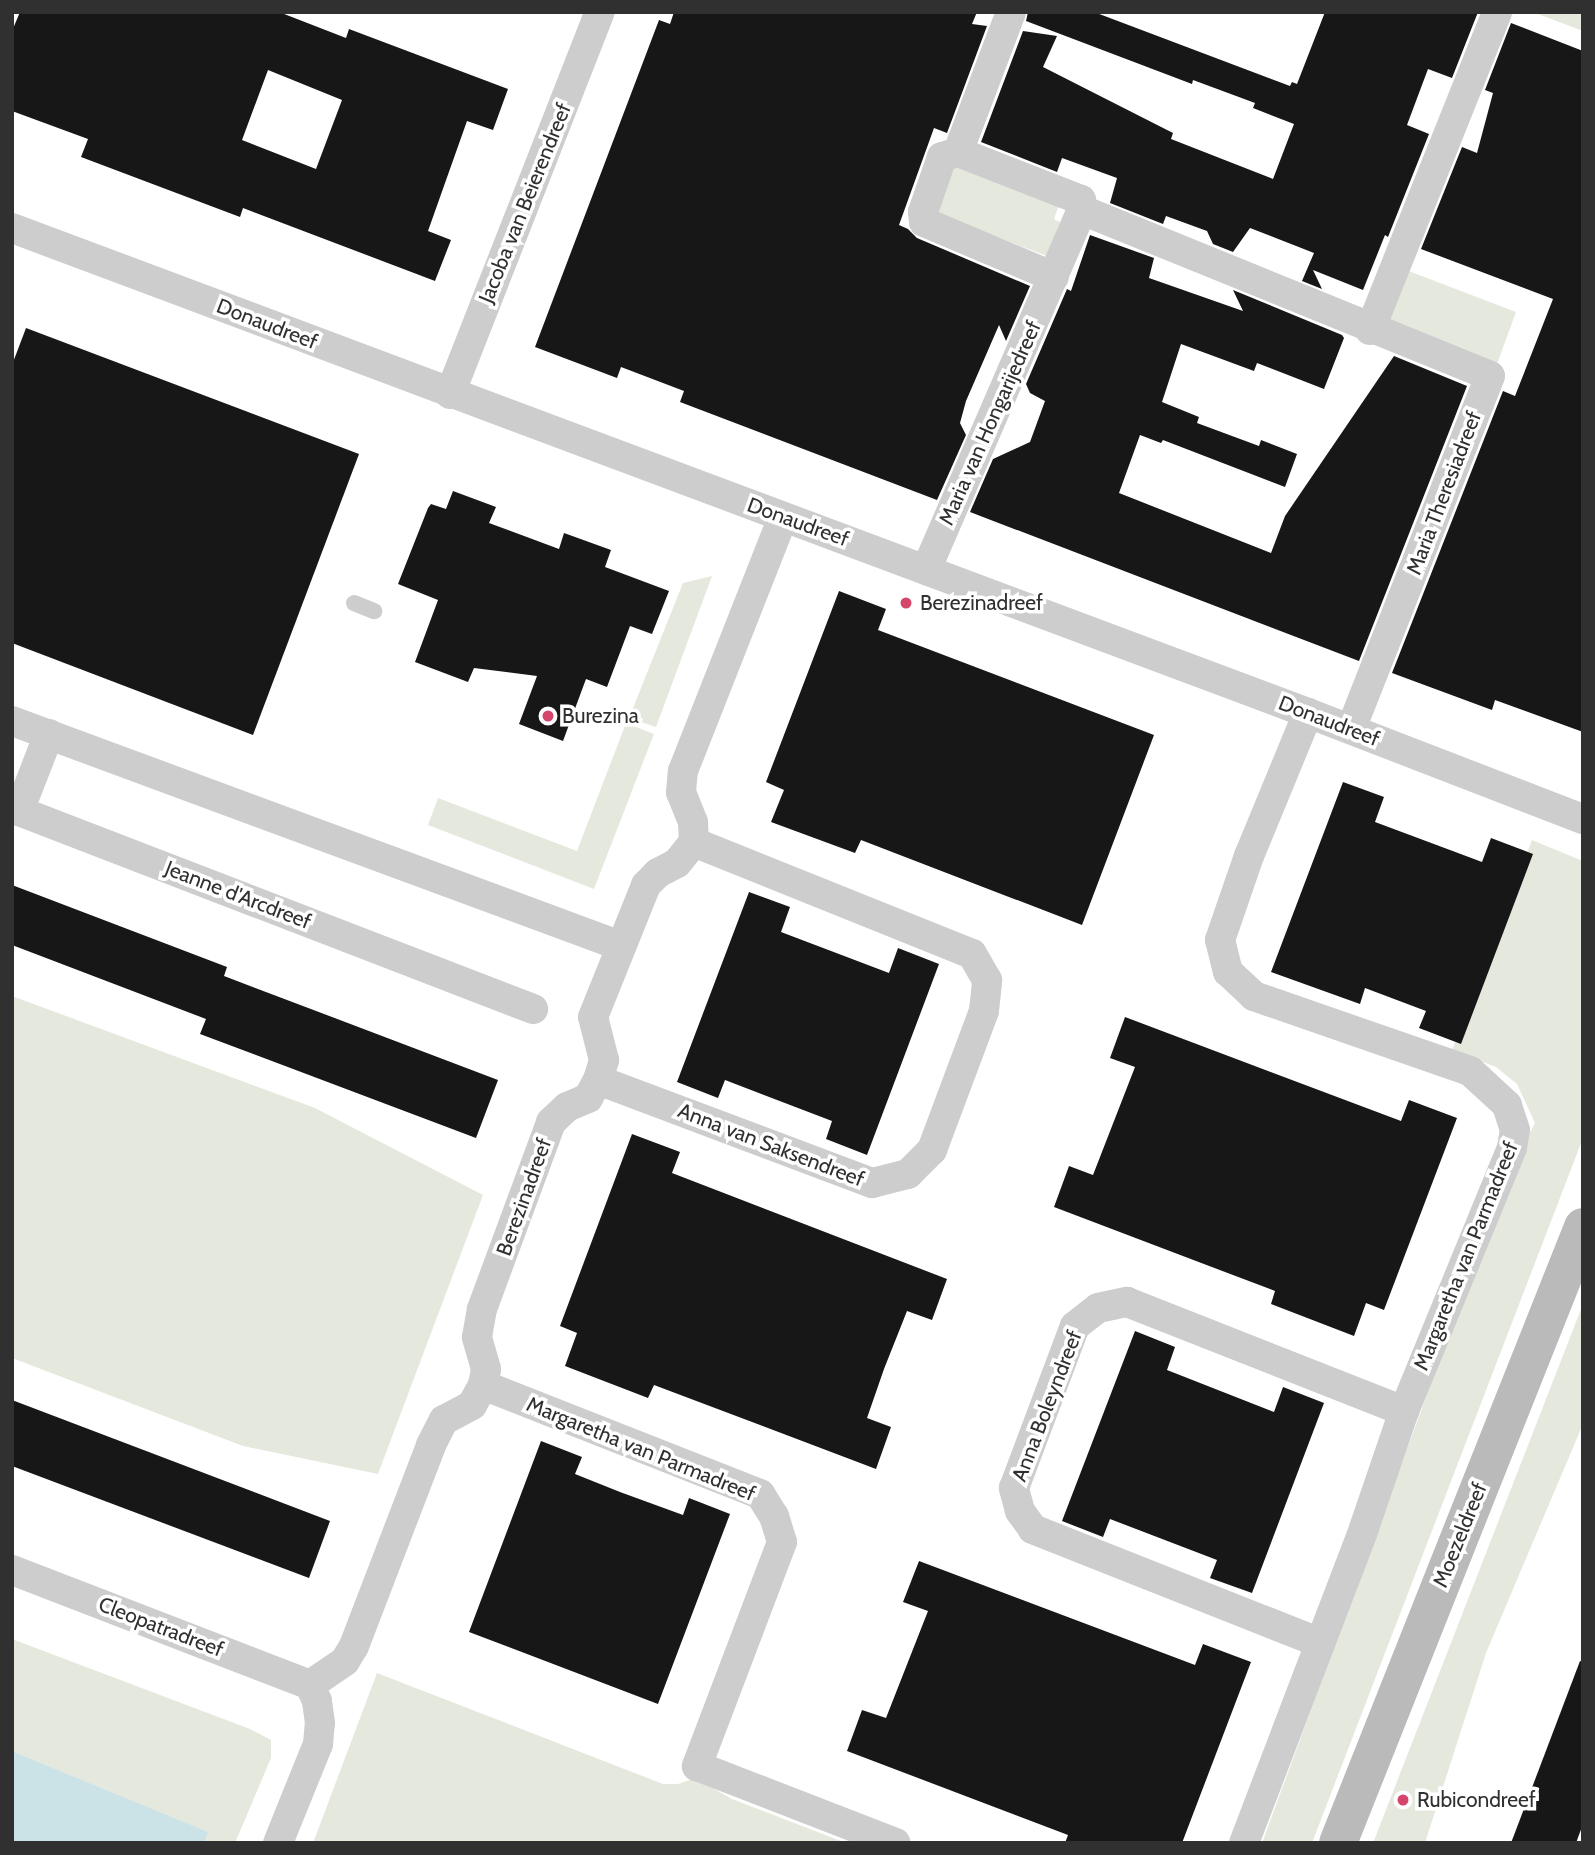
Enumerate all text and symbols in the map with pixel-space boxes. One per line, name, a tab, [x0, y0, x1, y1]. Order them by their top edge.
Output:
street label: Jacoba van Beierendreef	[473, 99, 577, 307]
street label: Donaudreef	[213, 293, 321, 355]
street label: Maria van Hongarijedreef	[934, 317, 1046, 529]
street label: Maria Theresiadreef	[1401, 408, 1487, 578]
street label: Donaudreef	[744, 492, 852, 552]
place label: Berezinadreef	[920, 590, 1043, 616]
marker: Berezinadreef	[898, 595, 914, 611]
street label: Donaudreef	[1275, 690, 1383, 752]
place label: Burezina	[562, 703, 639, 729]
marker: Burezina	[540, 708, 556, 724]
street label: Jeanne d'Arcdreef	[161, 856, 315, 934]
street label: Anna van Saksendreef	[674, 1098, 868, 1192]
street label: Berezinadreef	[491, 1135, 557, 1259]
street label: Margaretha van Parmadreef	[1409, 1138, 1523, 1374]
street label: Anna Boleyndreef	[1007, 1327, 1087, 1485]
street label: Margaretha van Parmadreef	[523, 1392, 759, 1506]
street label: Moezeldreef	[1428, 1479, 1492, 1591]
street label: Cleopatradreef	[95, 1592, 227, 1662]
place label: Rubicondreef	[1417, 1787, 1536, 1813]
marker: Rubicondreef	[1395, 1792, 1411, 1808]

